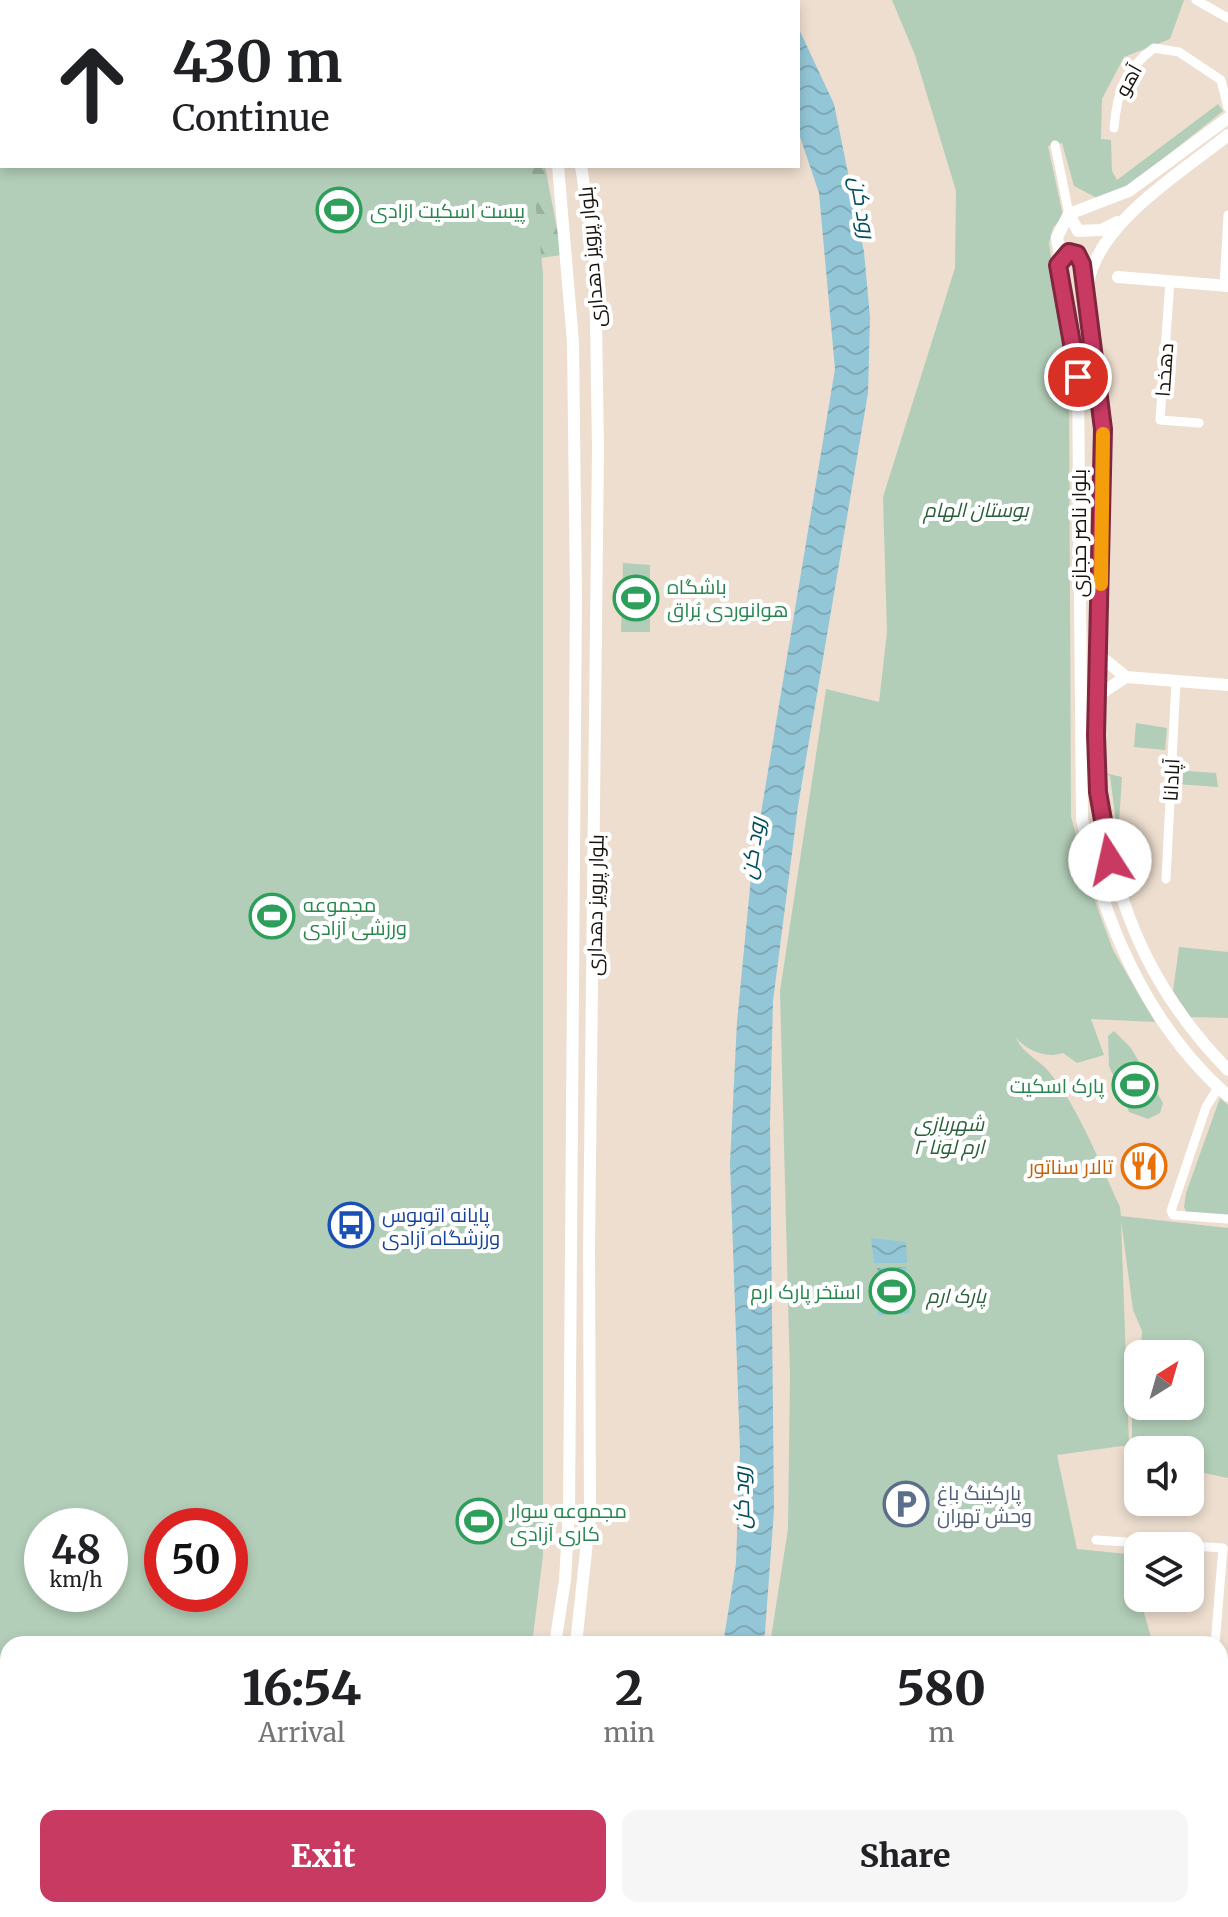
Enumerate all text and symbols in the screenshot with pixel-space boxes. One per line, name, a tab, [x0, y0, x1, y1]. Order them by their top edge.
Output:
text: 430 m	[172, 27, 342, 97]
icon: ahead	[40, 32, 144, 136]
street label: آهو	[1109, 59, 1147, 100]
text: Continue	[172, 96, 330, 141]
water label: رود کن	[844, 174, 882, 241]
street label: بلوار پرویز دهداری	[572, 185, 611, 329]
sports icon: پیست اسکیت ازادی	[315, 186, 363, 234]
place label: پیست اسکیت ازادی	[370, 198, 526, 224]
street label: دهخدا	[1150, 342, 1178, 398]
pin	[1044, 343, 1112, 411]
icon: arrive	[1056, 355, 1100, 399]
street label: بلوار ناصر حجازی	[1066, 469, 1092, 597]
park label: بوستان الهام	[922, 497, 1030, 524]
sports icon: باشگاه هوانوردی بُراق	[612, 574, 660, 622]
place label: باشگاه هوانوردی بُراق	[667, 574, 788, 623]
street label: آپادانا	[1157, 757, 1186, 802]
water label: رود کن	[733, 814, 771, 881]
position arrow	[1068, 818, 1152, 902]
street label: بلوار پرویز دهداری	[581, 834, 610, 976]
sports icon: مجموعه ورزشی آزادی	[248, 892, 296, 940]
place label: مجموعه ورزشی آزادی	[303, 892, 407, 941]
sports icon: پارک اسکیت	[1111, 1061, 1159, 1109]
place label: پارک اسکیت	[1010, 1073, 1105, 1099]
park label: شهربازی ارم لونا ۲	[914, 1111, 987, 1161]
restaurant icon: تالار سناتور	[1120, 1142, 1168, 1190]
place label: تالار سناتور	[1027, 1154, 1114, 1179]
bus stop icon: پایانه اتوبوس ورزشگاه آزادی	[327, 1201, 375, 1249]
place label: پایانه اتوبوس ورزشگاه آزادی	[382, 1202, 500, 1251]
sports icon: استخر پارک ارم	[868, 1267, 916, 1315]
place label: استخر پارک ارم	[750, 1279, 861, 1306]
park label: پارک ارم	[925, 1283, 988, 1310]
north arrow	[1124, 1340, 1204, 1420]
map controls	[1124, 1340, 1204, 1612]
button: sound	[1124, 1436, 1204, 1516]
water label: رود کن	[726, 1465, 756, 1529]
parking icon: پارکینگ باغ وحش تهران	[882, 1480, 930, 1528]
place label: پارکینگ باغ وحش تهران	[937, 1480, 1032, 1529]
sports icon: مجموعه سوار کاری آزادی	[455, 1497, 503, 1545]
place label: مجموعه سوار کاری آزادی	[509, 1498, 627, 1547]
speed limit sign: 50	[144, 1508, 248, 1612]
text: 48	[51, 1525, 101, 1575]
button: layers	[1124, 1532, 1204, 1612]
text: km/h	[50, 1567, 102, 1592]
text: 16:54	[242, 1658, 361, 1718]
text: 2	[615, 1658, 643, 1718]
text: 580	[897, 1658, 986, 1718]
text: Arrival	[258, 1716, 345, 1749]
text: min	[603, 1716, 655, 1749]
text: m	[928, 1716, 954, 1749]
button: Exit	[40, 1810, 606, 1902]
button: Share	[622, 1810, 1188, 1902]

